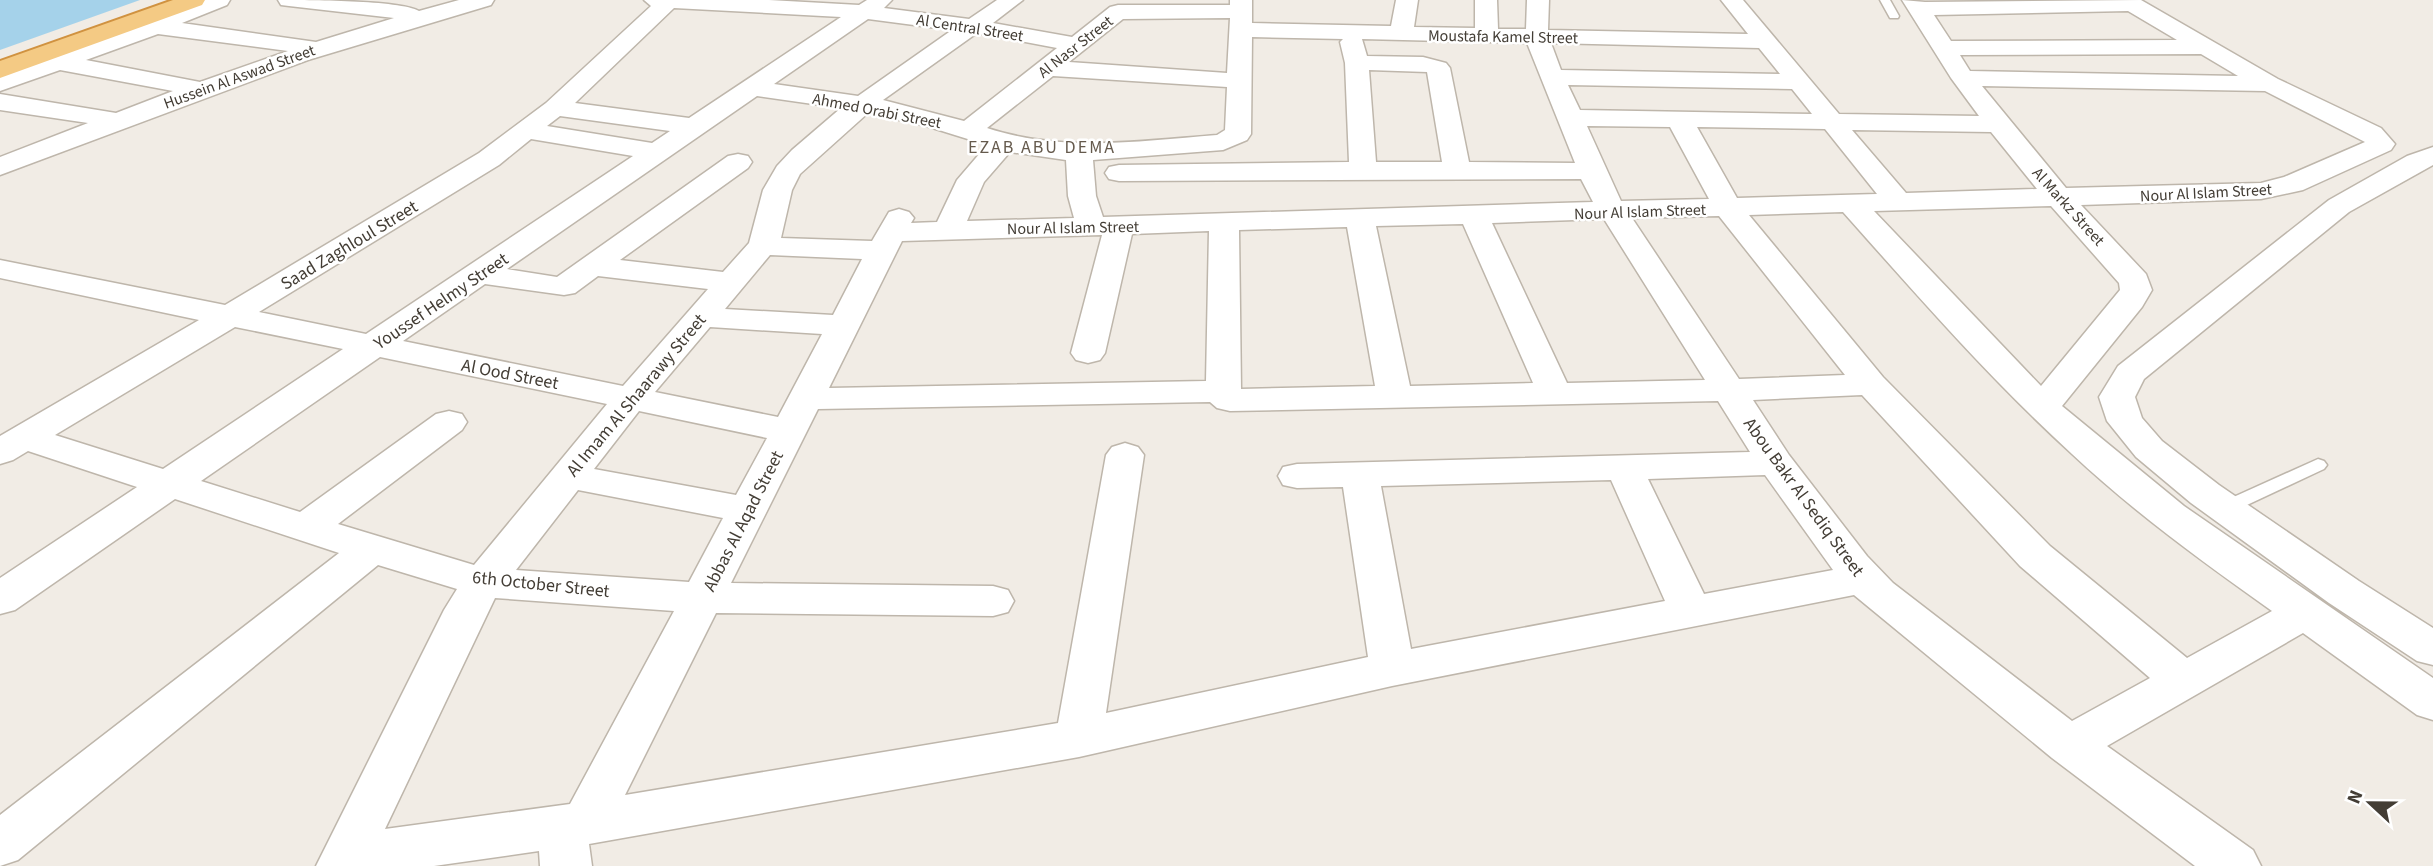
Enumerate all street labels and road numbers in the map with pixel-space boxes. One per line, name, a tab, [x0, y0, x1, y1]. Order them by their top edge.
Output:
street label: Al Central Street	[915, 9, 1025, 47]
street label: Al Nasr Street	[1033, 10, 1118, 83]
street label: Moustafa Kamel Street	[1428, 25, 1579, 49]
street label: Hussein Al Aswad Street	[161, 39, 319, 115]
street label: Ahmed Orabi Street	[811, 88, 944, 134]
street label: Al Markz Street	[2027, 162, 2110, 251]
street label: Nour Al Islam Street	[2140, 179, 2273, 207]
street label: Saad Zaghloul Street	[276, 195, 423, 296]
street label: Nour Al Islam Street	[1574, 199, 1707, 225]
street label: Nour Al Islam Street	[1007, 216, 1140, 240]
street label: Youssef Helmy Street	[368, 247, 514, 356]
street label: Al Imam Al Shaarawy Street	[561, 309, 712, 482]
street label: Al Ood Street	[459, 353, 561, 396]
street label: Abou Bakr Al Sediq Street	[1737, 413, 1870, 582]
street label: Abbas Al Aqad Street	[697, 446, 790, 596]
street label: 6th October Street	[471, 565, 611, 604]

